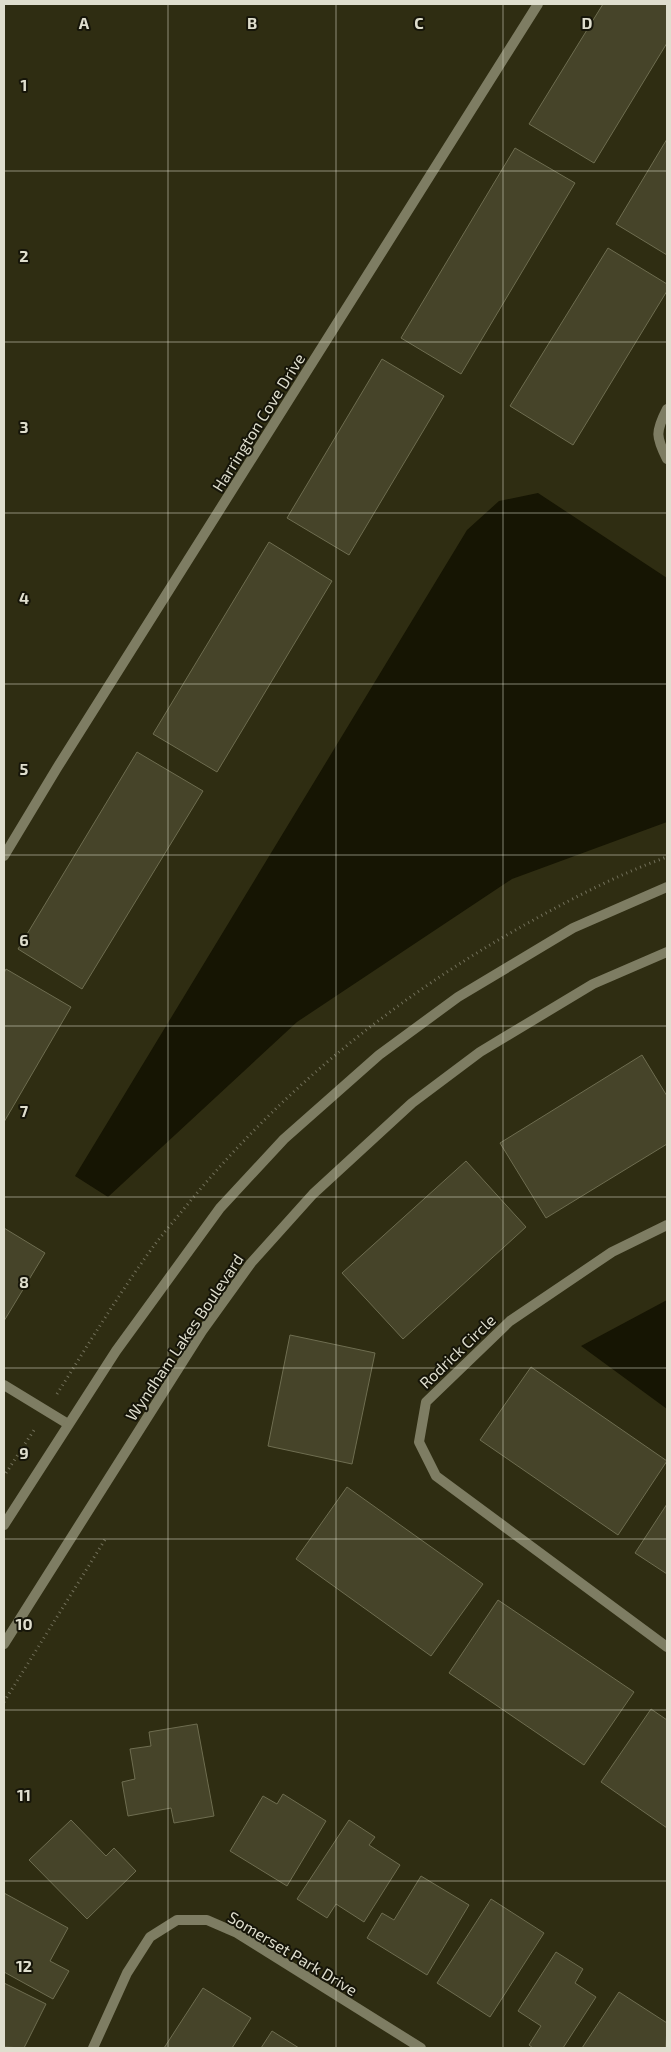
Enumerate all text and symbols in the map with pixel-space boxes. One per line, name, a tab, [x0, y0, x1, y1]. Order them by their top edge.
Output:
text: A	[79, 13, 90, 32]
text: B	[247, 13, 257, 32]
text: C	[414, 13, 424, 32]
text: D	[582, 13, 593, 32]
text: 1	[21, 75, 27, 94]
text: 2	[19, 246, 29, 265]
street label: Harrington Cove Drive	[208, 349, 308, 495]
text: 3	[19, 417, 29, 436]
text: 4	[19, 588, 29, 607]
text: 5	[20, 759, 29, 778]
text: 6	[19, 930, 29, 949]
text: 7	[20, 1101, 29, 1120]
street label: Wyndham Lakes Boulevard	[121, 1250, 247, 1424]
text: 8	[19, 1272, 29, 1291]
street label: Rodrick Circle	[415, 1310, 499, 1392]
text: 9	[19, 1443, 29, 1462]
text: 10	[15, 1614, 33, 1633]
text: 11	[17, 1785, 31, 1804]
street label: Somerset Park Drive	[225, 1907, 361, 1999]
text: 12	[16, 1956, 32, 1975]

